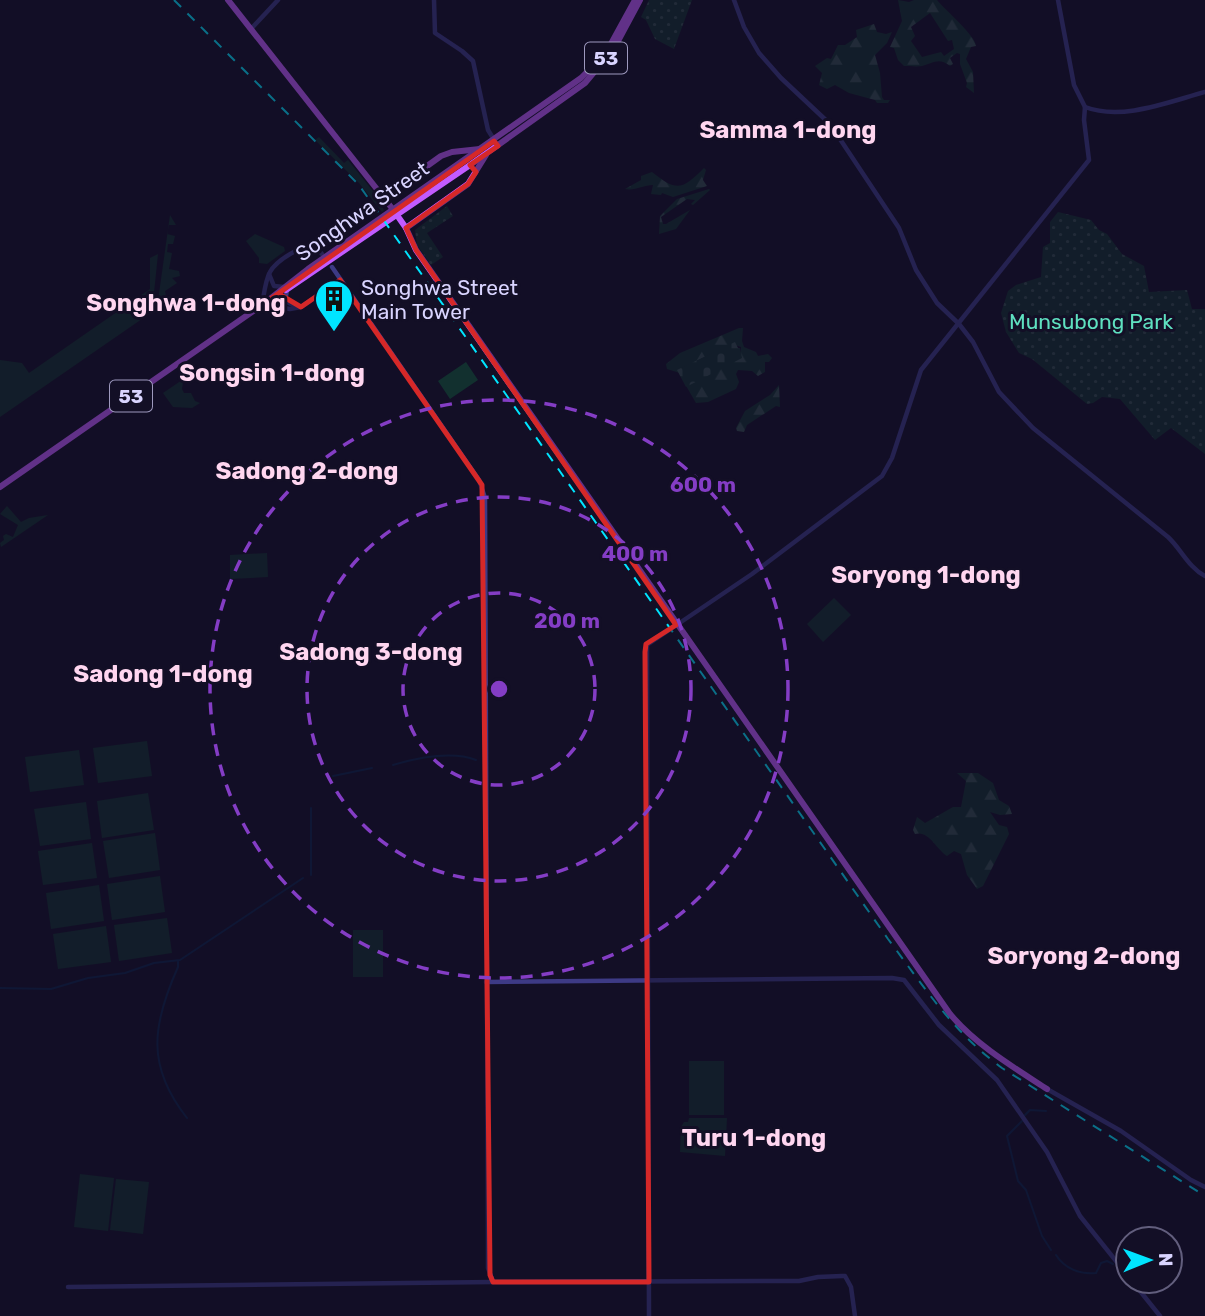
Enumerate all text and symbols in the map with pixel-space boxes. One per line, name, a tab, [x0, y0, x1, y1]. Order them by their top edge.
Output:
road number: 53	[585, 43, 627, 74]
district label: Samma 1-dong	[699, 116, 877, 144]
street label: Songhwa Street	[291, 156, 433, 266]
place label: Songhwa Street Main Tower	[361, 275, 518, 324]
building icon: Songhwa Street Main Tower	[313, 278, 355, 333]
district label: Songhwa 1-dong	[86, 289, 286, 317]
park label: Munsubong Park	[1009, 309, 1173, 334]
district label: Songsin 1-dong	[179, 359, 365, 387]
road number: 53	[110, 380, 152, 412]
district label: Sadong 2-dong	[216, 457, 398, 485]
text: 600 m	[670, 472, 736, 497]
text: 400 m	[602, 541, 668, 566]
district label: Soryong 1-dong	[831, 561, 1021, 589]
text: 200 m	[534, 608, 600, 633]
district label: Sadong 3-dong	[279, 638, 463, 666]
district label: Sadong 1-dong	[73, 660, 253, 688]
centre of rings	[487, 677, 511, 701]
district label: Soryong 2-dong	[988, 942, 1180, 970]
district label: Turu 1-dong	[682, 1124, 826, 1152]
north arrow	[1114, 1225, 1184, 1295]
text: N	[1154, 1253, 1177, 1267]

